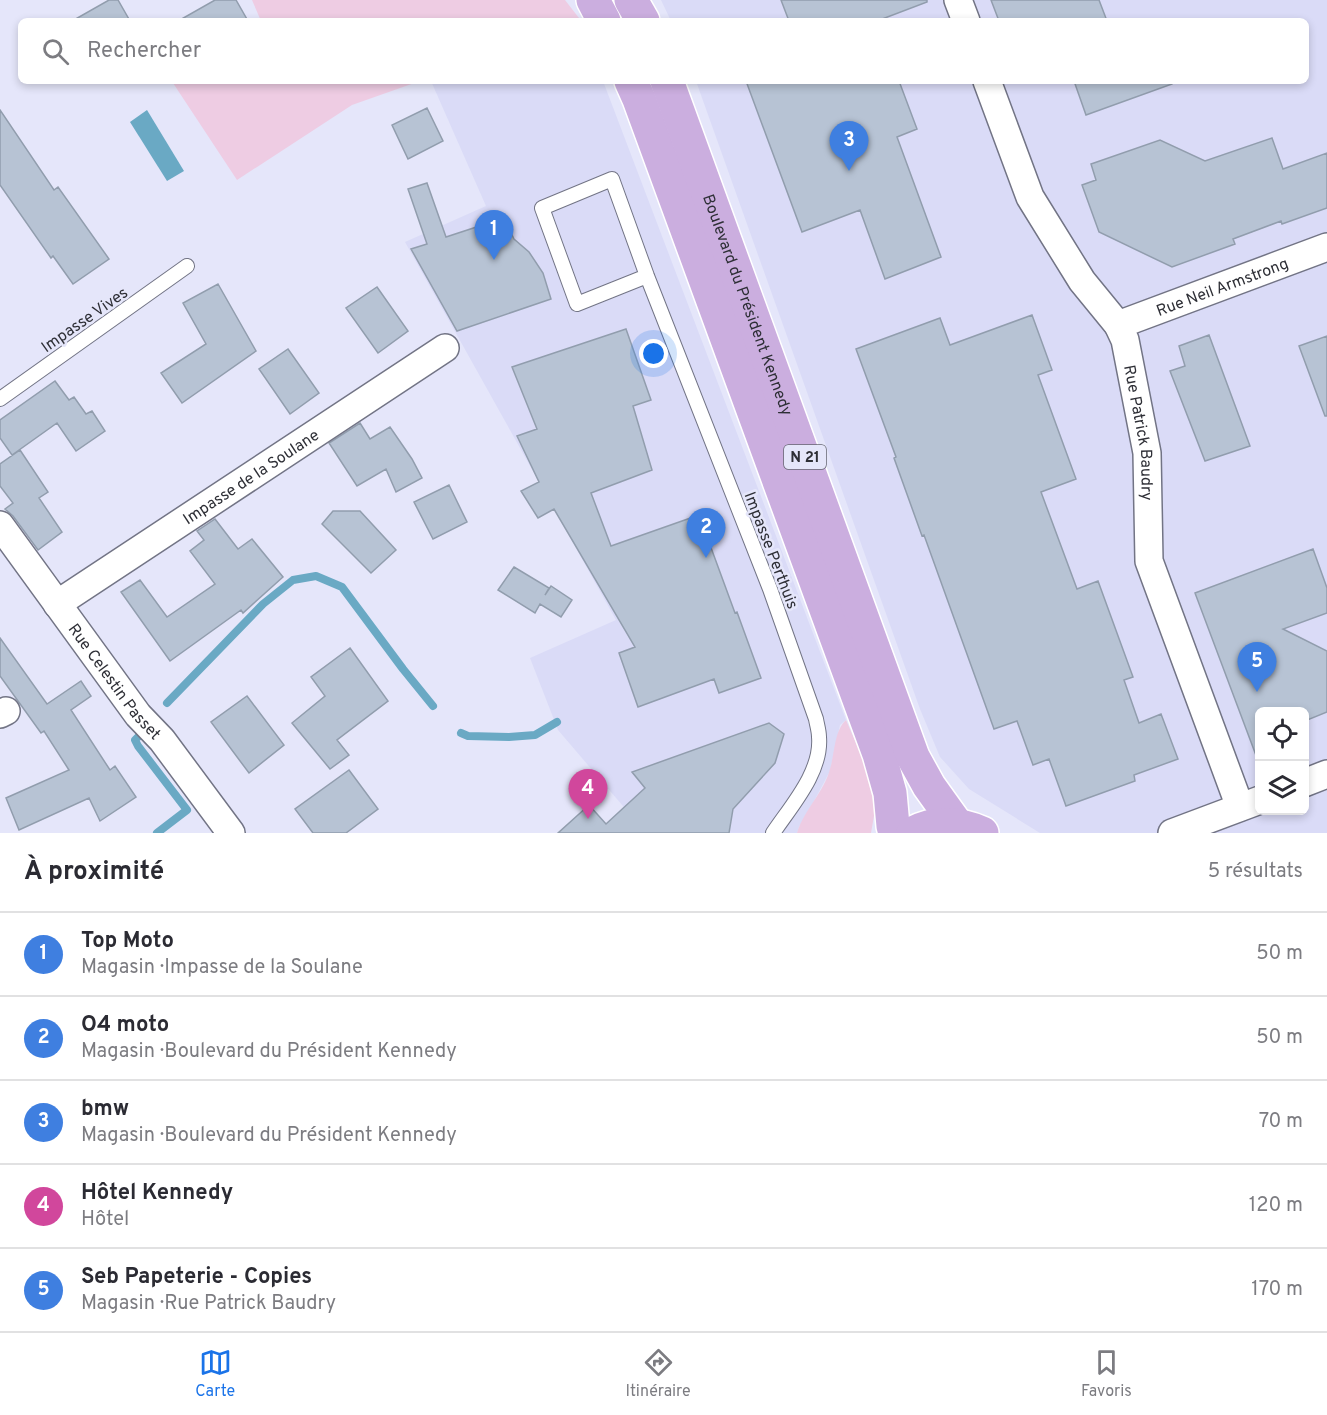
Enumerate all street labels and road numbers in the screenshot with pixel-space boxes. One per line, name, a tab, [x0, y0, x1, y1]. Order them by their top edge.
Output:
street label: Boulevard du Président Kennedy	[697, 192, 796, 419]
street label: Rue Neil Armstrong	[1154, 254, 1292, 322]
street label: Impasse Vives	[38, 283, 132, 358]
street label: Rue Patrick Baudry	[1118, 363, 1156, 501]
street label: Impasse de la Soulane	[180, 426, 324, 530]
road number: N 21	[784, 445, 826, 469]
street label: Impasse Perthuis	[739, 489, 802, 612]
street label: Rue Celestin Passet	[63, 620, 164, 745]

